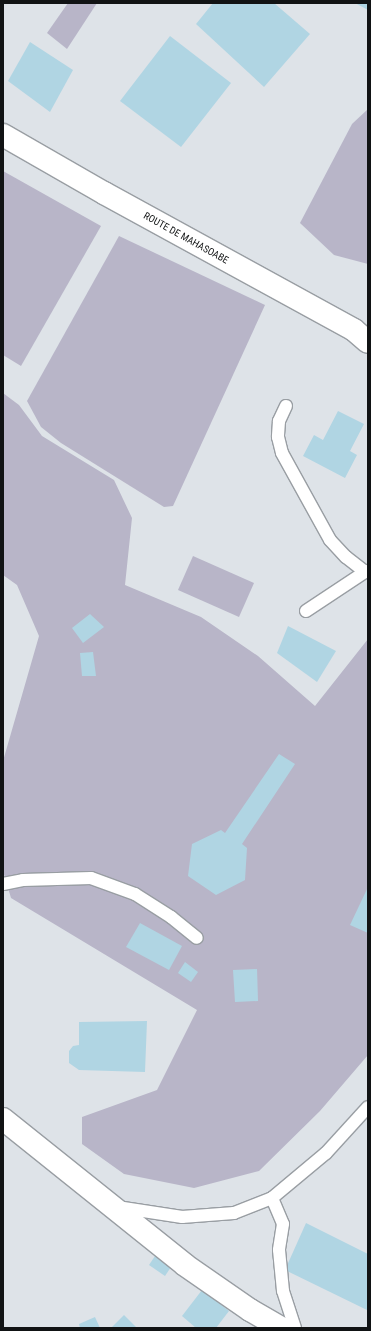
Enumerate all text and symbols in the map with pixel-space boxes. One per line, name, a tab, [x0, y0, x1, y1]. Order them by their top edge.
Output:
street label: ROUTE DE MAHASOABE	[141, 210, 231, 266]

